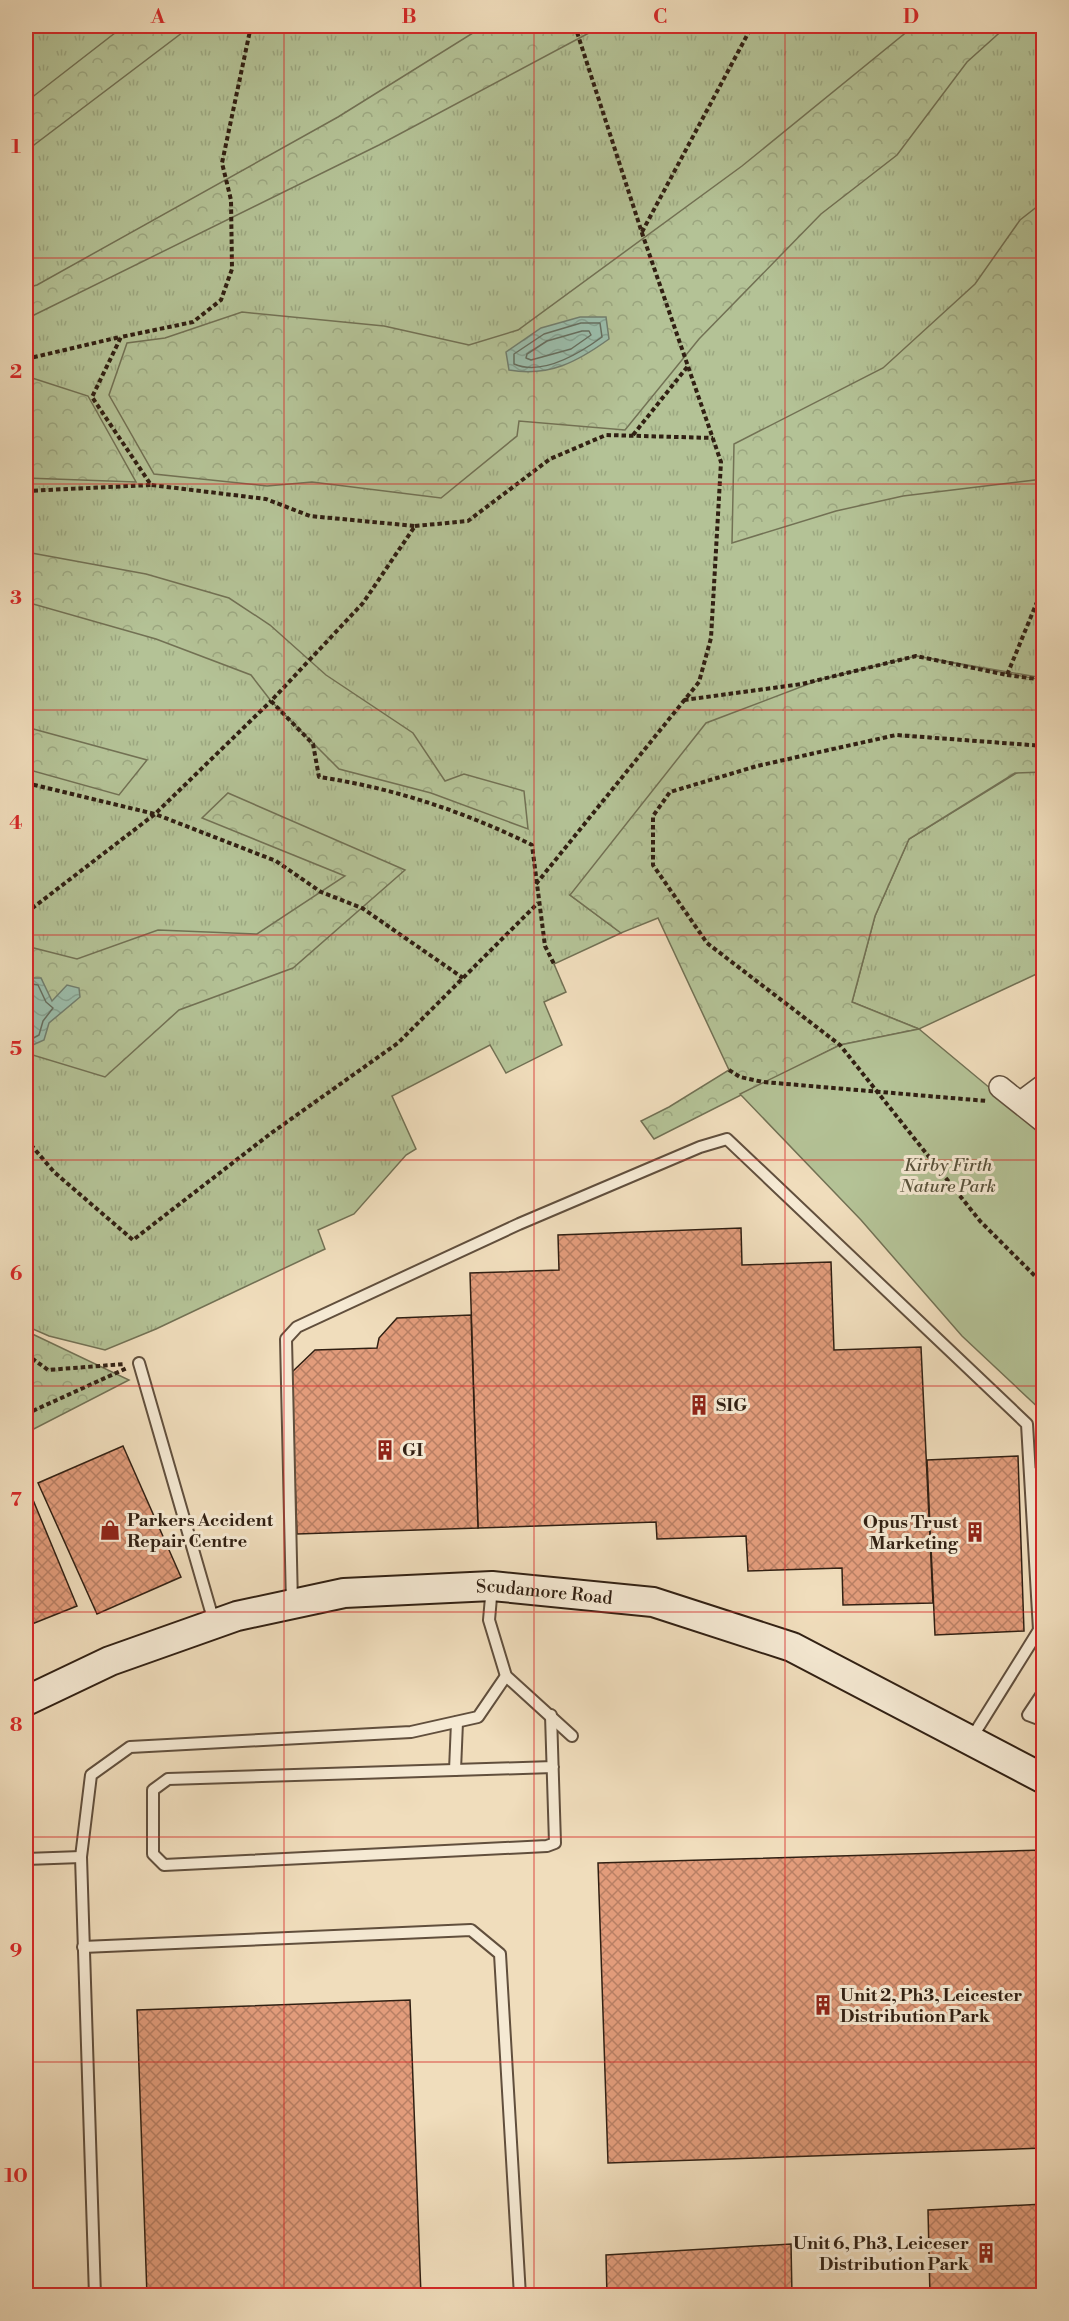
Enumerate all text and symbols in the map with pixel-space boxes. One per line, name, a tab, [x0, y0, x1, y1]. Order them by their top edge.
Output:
text: A	[150, 5, 166, 30]
text: B	[401, 5, 417, 30]
text: C	[653, 5, 667, 30]
text: D	[903, 5, 919, 30]
text: 1	[11, 135, 21, 160]
text: 2	[10, 360, 22, 385]
text: 3	[10, 586, 22, 611]
text: 4	[9, 811, 23, 836]
text: 5	[10, 1037, 22, 1062]
park label: Kirby Firth Nature Park	[899, 1154, 996, 1198]
text: 6	[10, 1262, 23, 1287]
building icon: SIG	[687, 1393, 711, 1417]
place label: SIG	[716, 1394, 747, 1417]
building icon: GI	[373, 1438, 397, 1462]
place label: GI	[402, 1439, 423, 1462]
text: 7	[10, 1488, 22, 1513]
place label: Parkers Accident Repair Centre	[127, 1509, 274, 1553]
place label: Opus Trust Marketing	[863, 1511, 959, 1555]
shop icon: Parkers Accident Repair Centre	[98, 1518, 122, 1542]
building icon: Opus Trust Marketing	[963, 1520, 987, 1544]
street label: Scudamore Road	[476, 1574, 615, 1610]
text: 8	[10, 1713, 23, 1738]
text: 9	[10, 1939, 22, 1964]
place label: Unit 2, Ph3, Leicester Distribution Park	[840, 1984, 1022, 2028]
building icon: Unit 2, Ph3, Leicester Distribution Park	[811, 1993, 835, 2017]
text: 10	[4, 2164, 28, 2189]
place label: Unit 6, Ph3, Leiceser Distribution Park	[793, 2232, 970, 2276]
building icon: Unit 6, Ph3, Leiceser Distribution Park	[974, 2241, 998, 2265]

